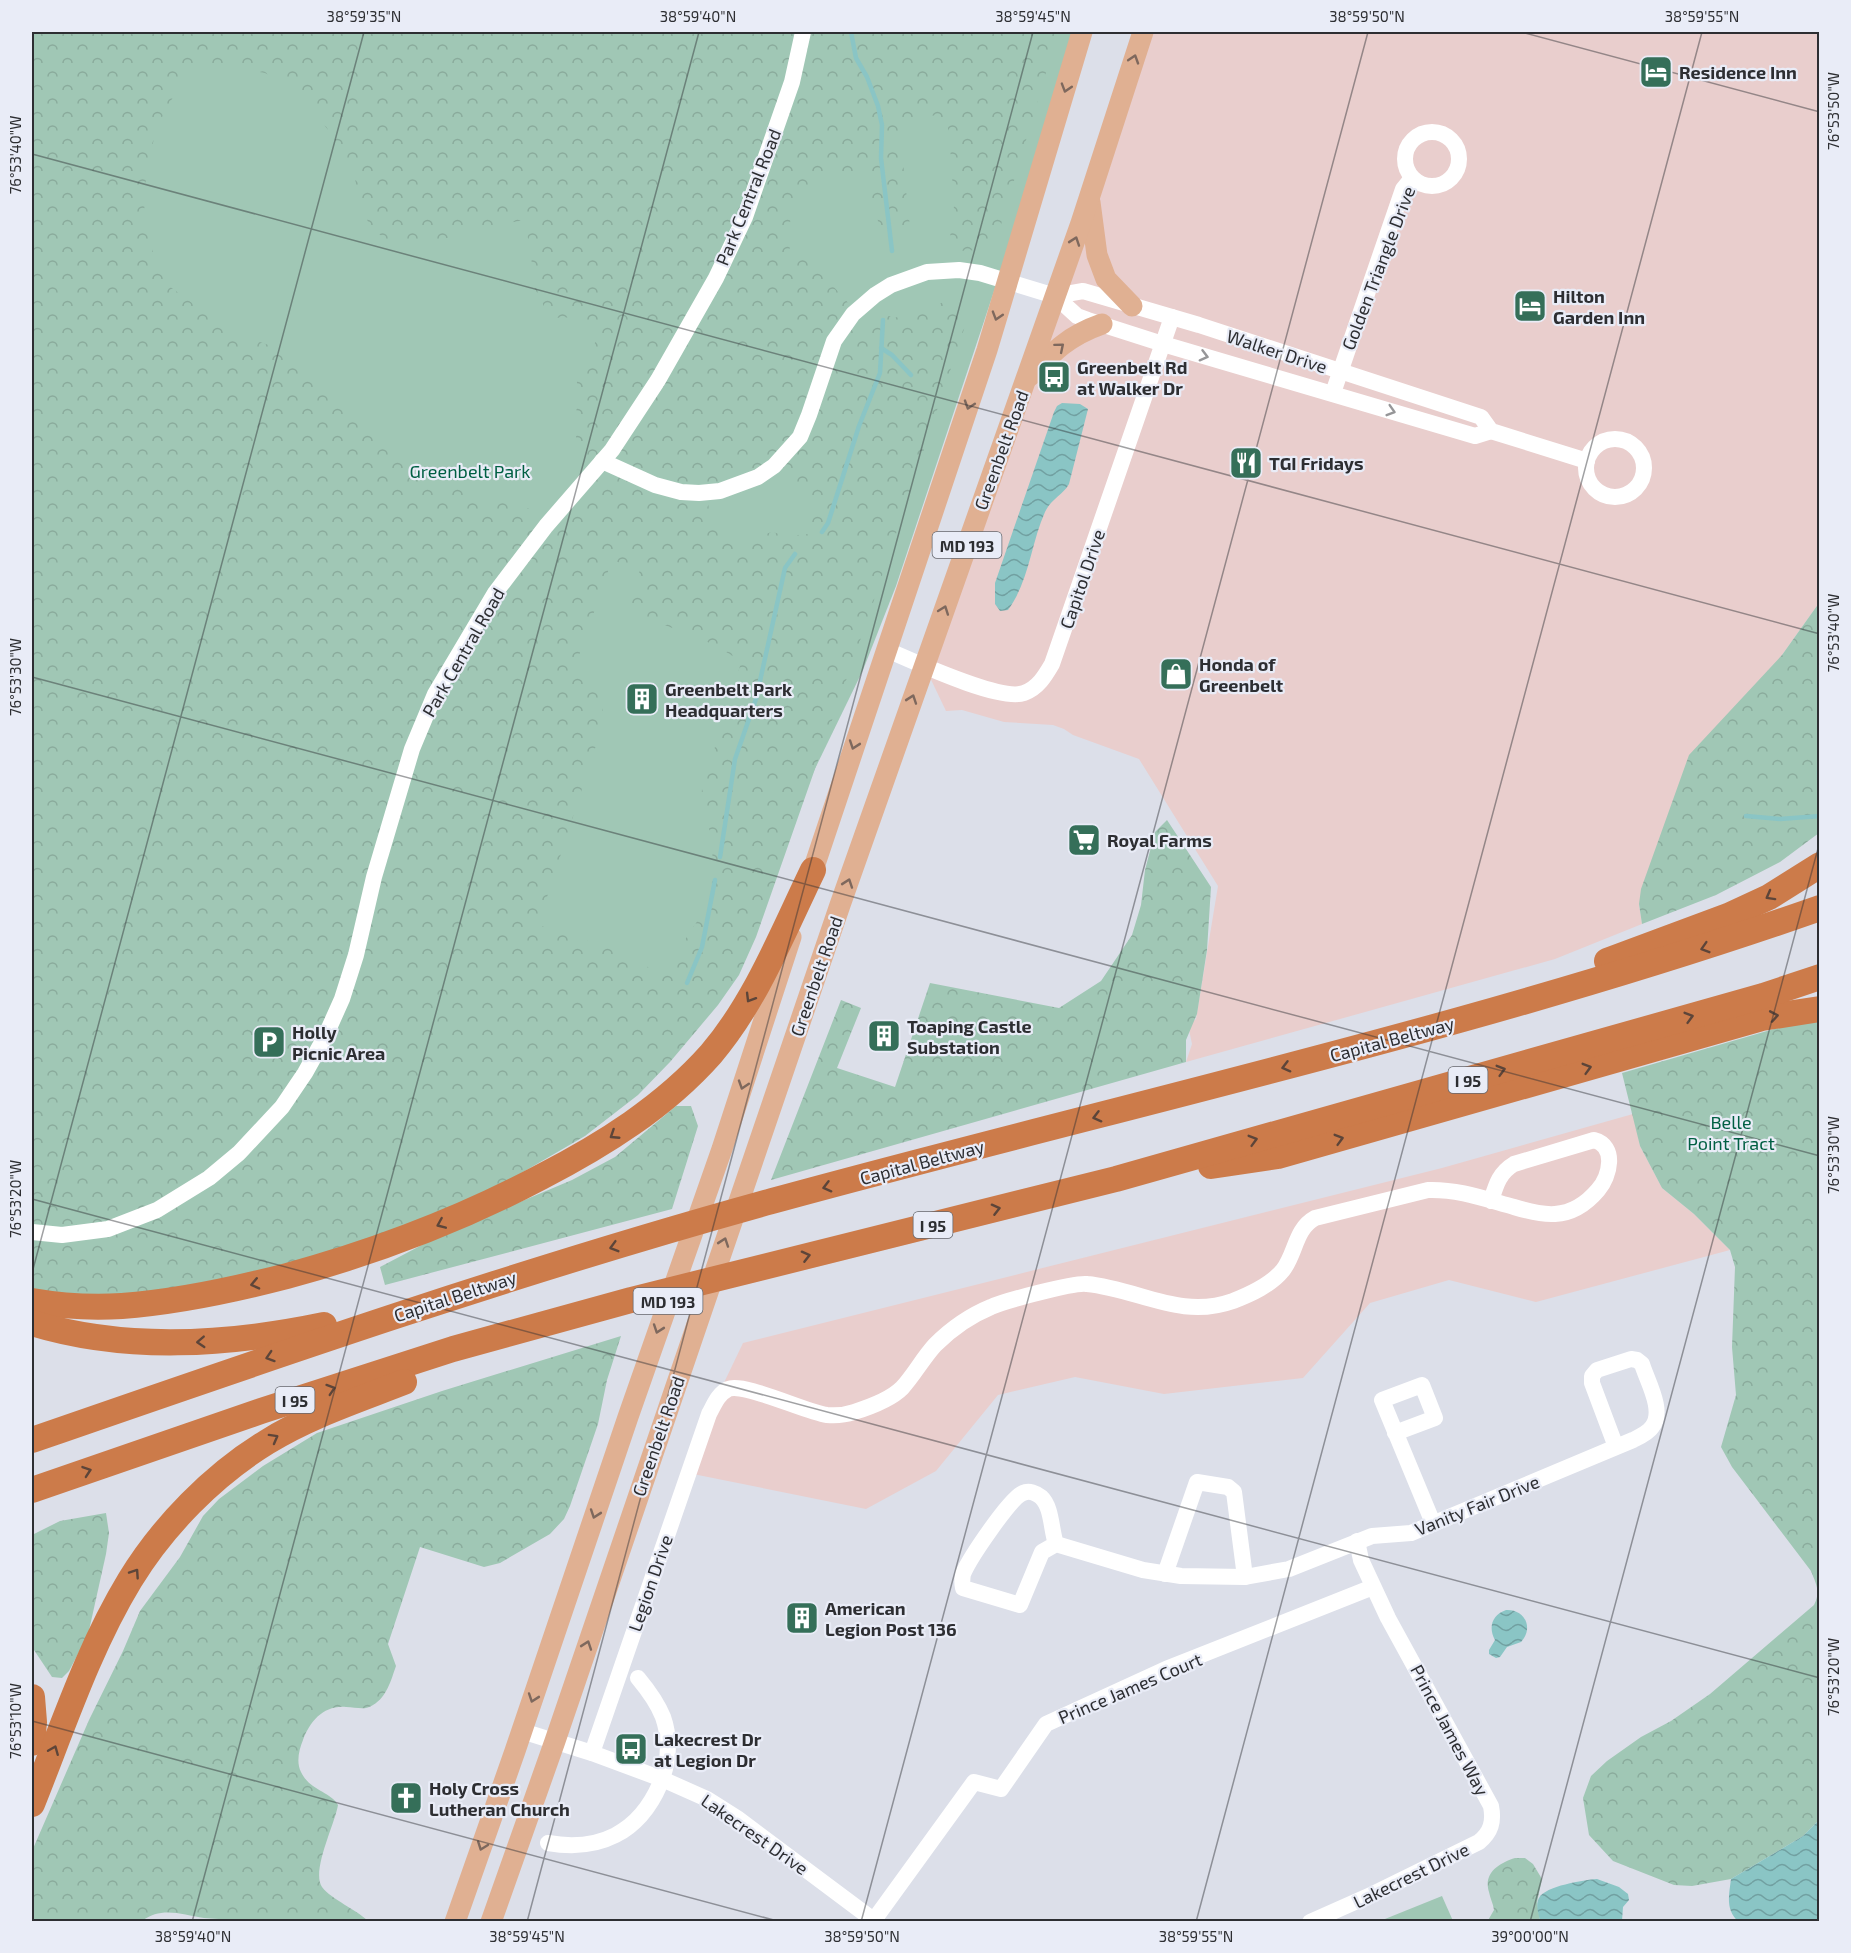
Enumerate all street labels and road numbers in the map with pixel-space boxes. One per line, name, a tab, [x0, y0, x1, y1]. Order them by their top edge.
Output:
street label: Park Central Road	[711, 125, 785, 269]
street label: Golden Triangle Drive	[1337, 183, 1419, 353]
street label: Walker Drive	[1224, 324, 1330, 378]
street label: Greenbelt Road	[969, 387, 1033, 513]
street label: Capitol Drive	[1055, 526, 1109, 632]
road number: MD 193	[932, 532, 1002, 558]
street label: Park Central Road	[417, 584, 509, 720]
street label: Greenbelt Road	[785, 913, 847, 1039]
street label: Capital Beltway	[1327, 1012, 1457, 1066]
road number: I 95	[1448, 1067, 1488, 1093]
street label: Capital Beltway	[857, 1135, 987, 1189]
road number: I 95	[914, 1212, 952, 1238]
street label: Capital Beltway	[391, 1266, 520, 1326]
road number: MD 193	[634, 1288, 702, 1314]
street label: Greenbelt Road	[627, 1373, 689, 1499]
road number: I 95	[276, 1387, 314, 1413]
street label: Vanity Fair Drive	[1411, 1470, 1543, 1540]
street label: Legion Drive	[623, 1532, 677, 1634]
street label: Prince James Court	[1055, 1648, 1205, 1728]
street label: Prince James Way	[1406, 1661, 1494, 1800]
street label: Lakecrest Drive	[697, 1789, 813, 1879]
street label: Lakecrest Drive	[1350, 1838, 1472, 1912]

